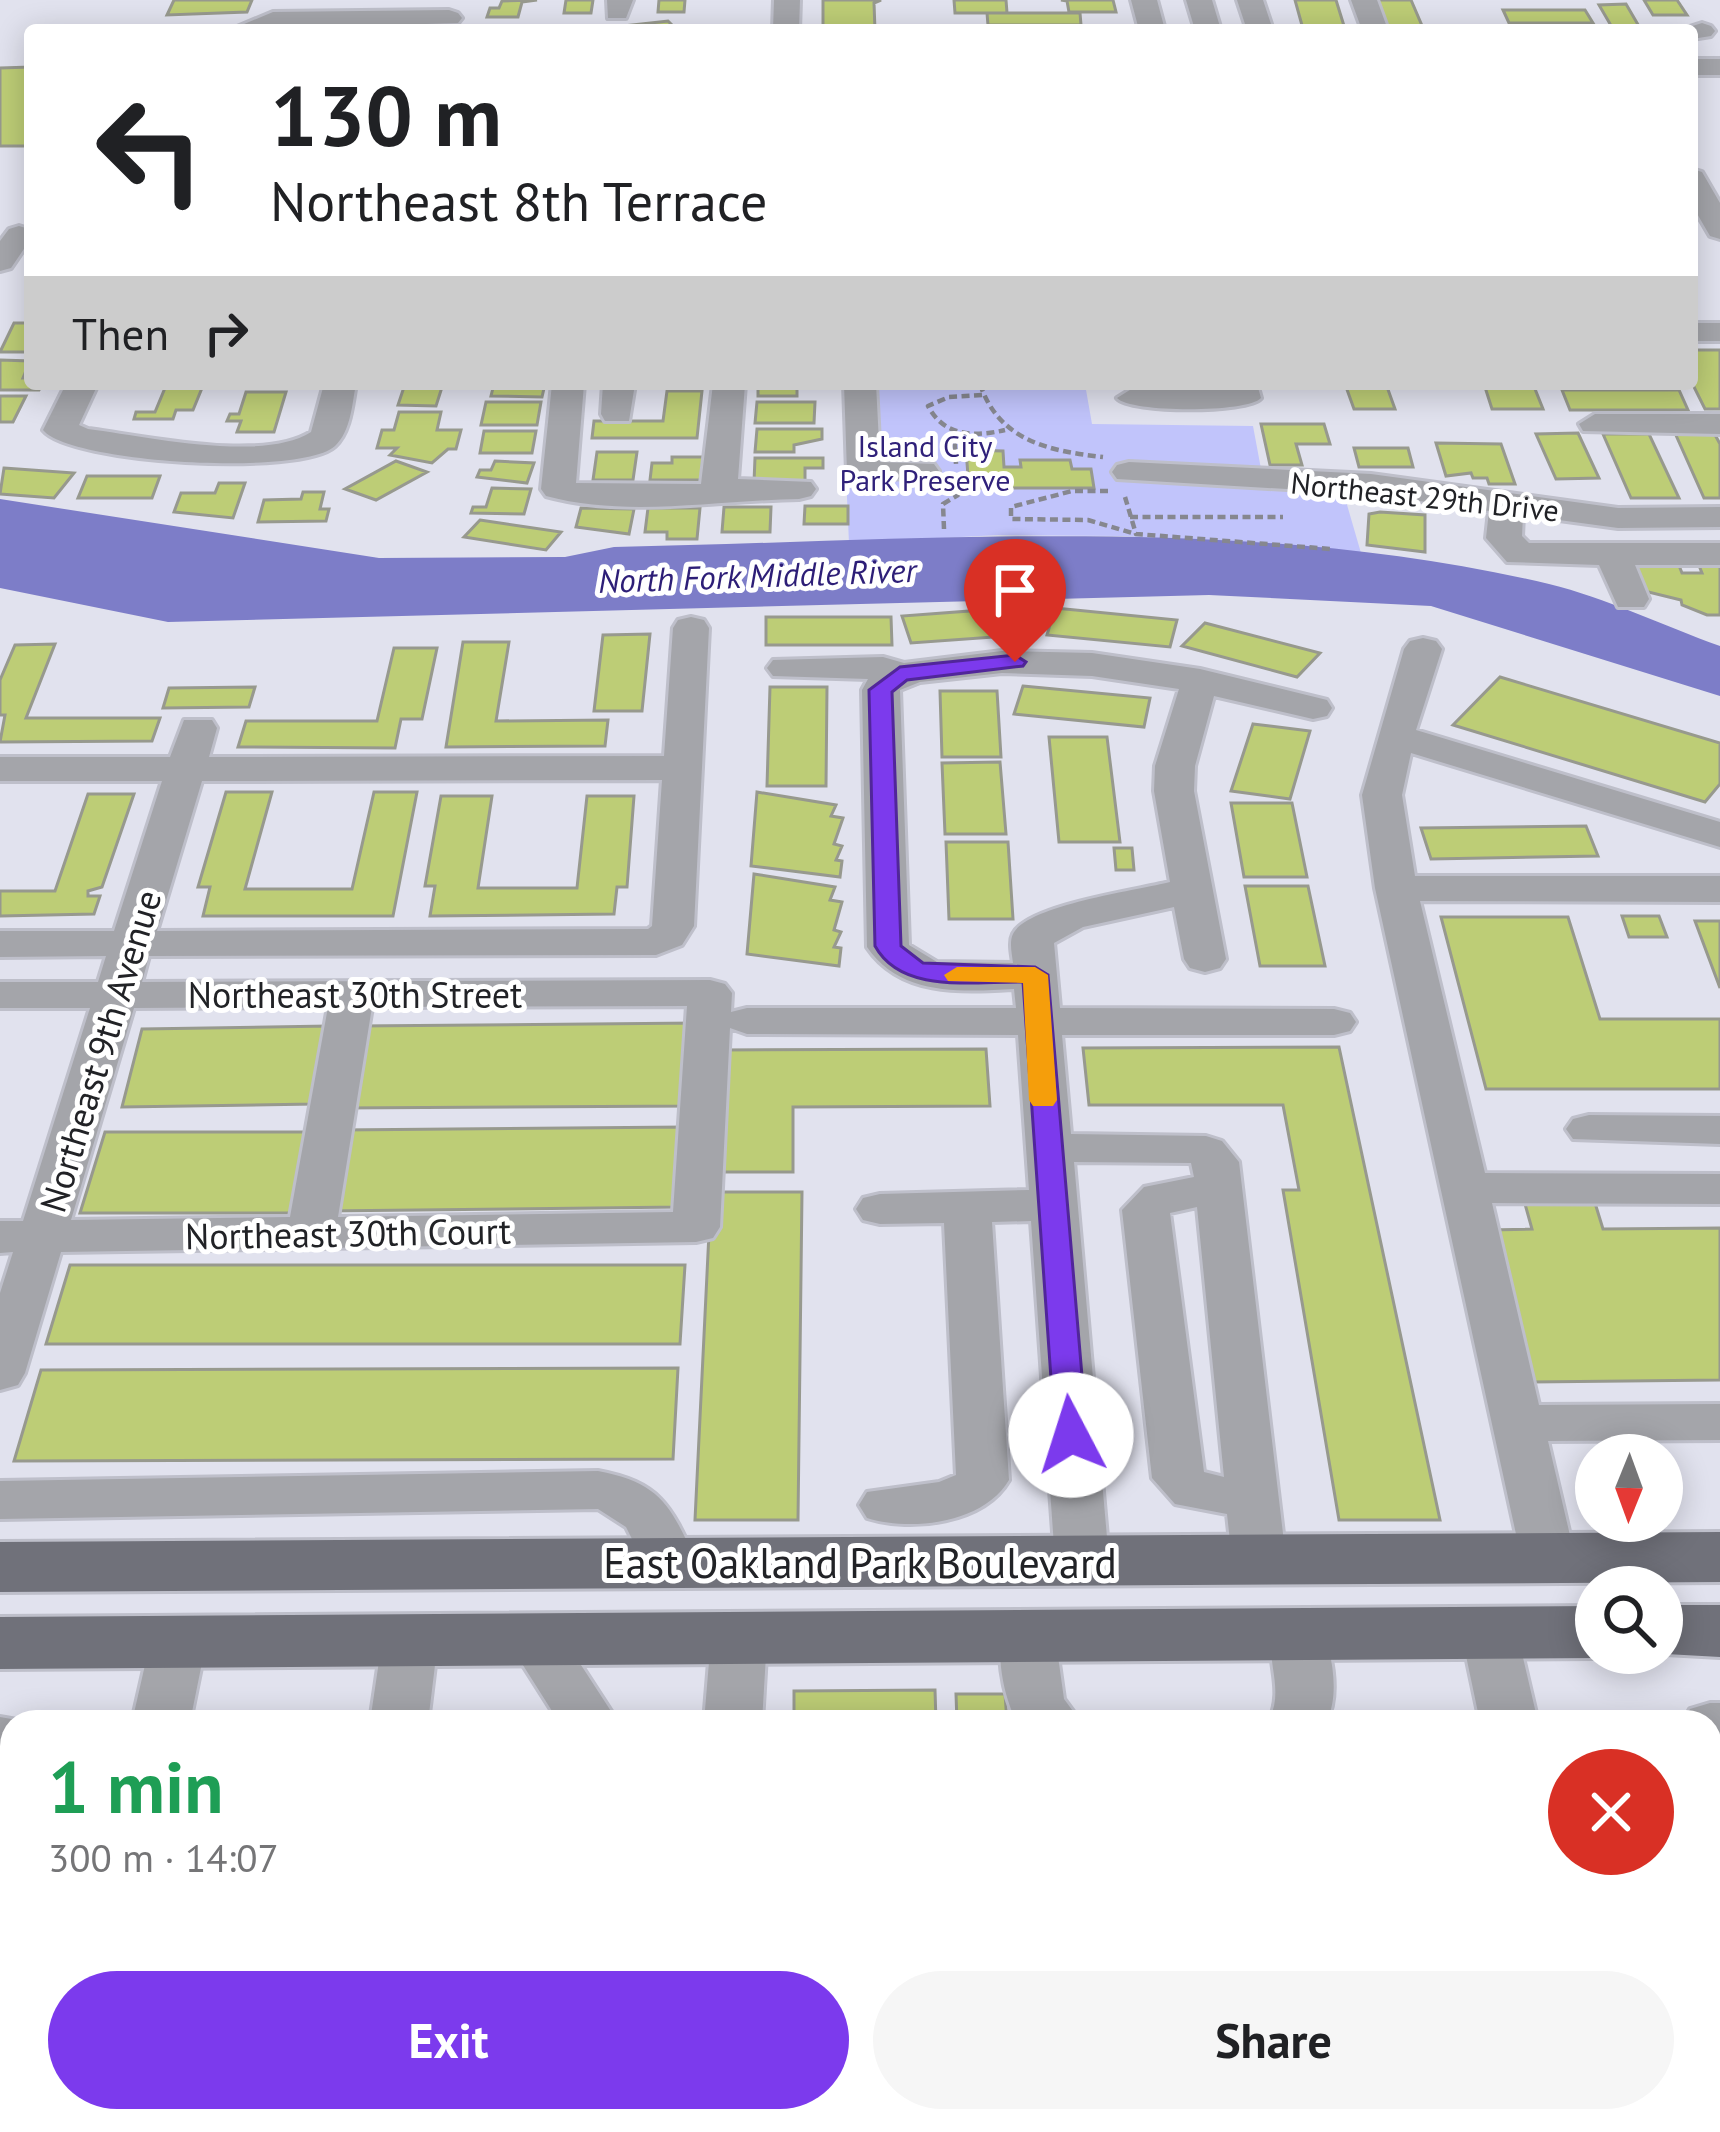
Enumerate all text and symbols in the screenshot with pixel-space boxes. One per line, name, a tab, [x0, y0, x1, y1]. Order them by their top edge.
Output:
text: 130 m	[270, 60, 502, 169]
icon: left	[72, 72, 228, 228]
text: Northeast 8th Terrace	[270, 166, 767, 236]
icon: right	[193, 300, 259, 366]
text: Then	[72, 304, 169, 362]
park label: Island City Park Preserve	[840, 426, 1010, 499]
street label: Northeast 29th Drive	[1289, 463, 1561, 529]
pin	[964, 539, 1066, 662]
water label: North Fork Middle River	[597, 548, 919, 602]
icon: arrive	[982, 557, 1048, 623]
street label: Northeast 9th Avenue	[29, 884, 171, 1218]
street label: Northeast 30th Street	[188, 971, 522, 1018]
street label: Northeast 30th Court	[185, 1207, 511, 1259]
position arrow	[1008, 1372, 1134, 1498]
north arrow	[1575, 1434, 1683, 1542]
map controls	[1575, 1434, 1683, 1674]
street label: East Oakland Park Boulevard	[603, 1535, 1117, 1590]
button: search	[1575, 1566, 1683, 1674]
text: 1 min	[48, 1740, 224, 1833]
button: close	[1548, 1749, 1674, 1875]
text: 300 m · 14:07	[48, 1832, 279, 1883]
button: Exit	[48, 1971, 849, 2109]
button: Share	[873, 1971, 1674, 2109]

